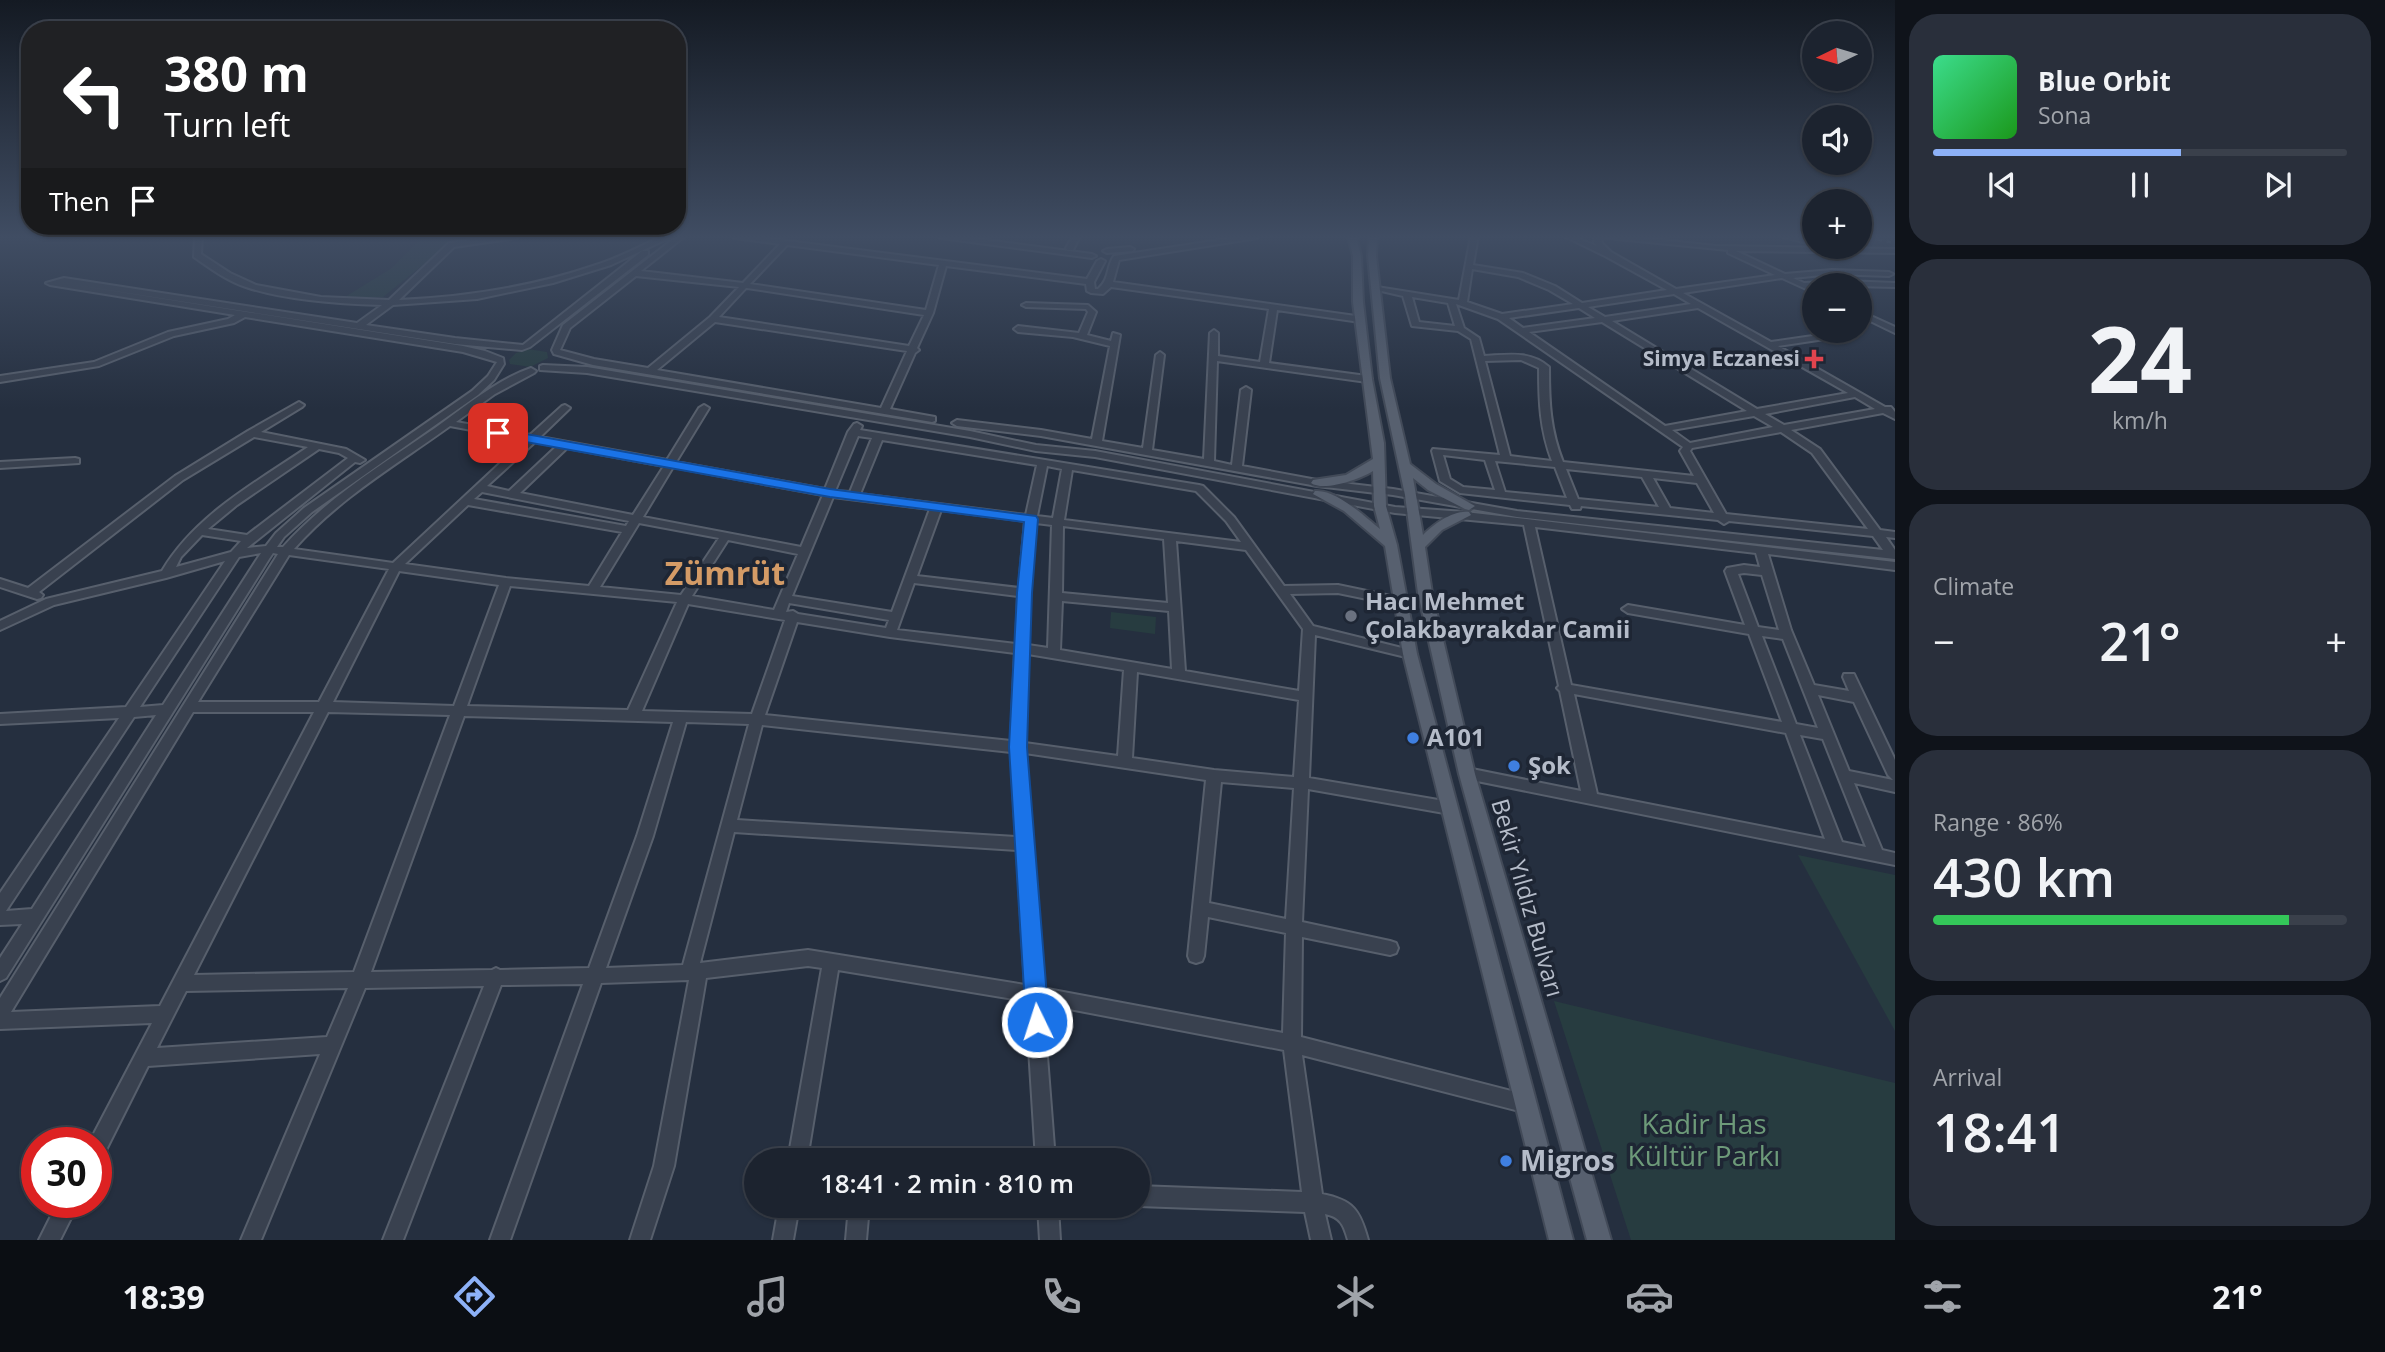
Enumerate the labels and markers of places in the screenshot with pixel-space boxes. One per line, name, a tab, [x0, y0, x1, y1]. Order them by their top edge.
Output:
place label: Simya Eczanesi	[1643, 344, 1800, 372]
marker: Simya Eczanesi	[1806, 351, 1822, 367]
pin	[468, 403, 528, 463]
place label: Hacı Mehmet Çolakbayrakdar Camii	[1365, 584, 1630, 645]
marker: Hacı Mehmet Çolakbayrakdar Camii	[1343, 608, 1359, 624]
place label: A101	[1427, 720, 1485, 753]
marker: A101	[1405, 730, 1421, 746]
place label: Şok	[1528, 748, 1571, 781]
marker: Şok	[1506, 758, 1522, 774]
place label: Migros	[1520, 1141, 1615, 1179]
marker: Migros	[1498, 1153, 1514, 1169]

